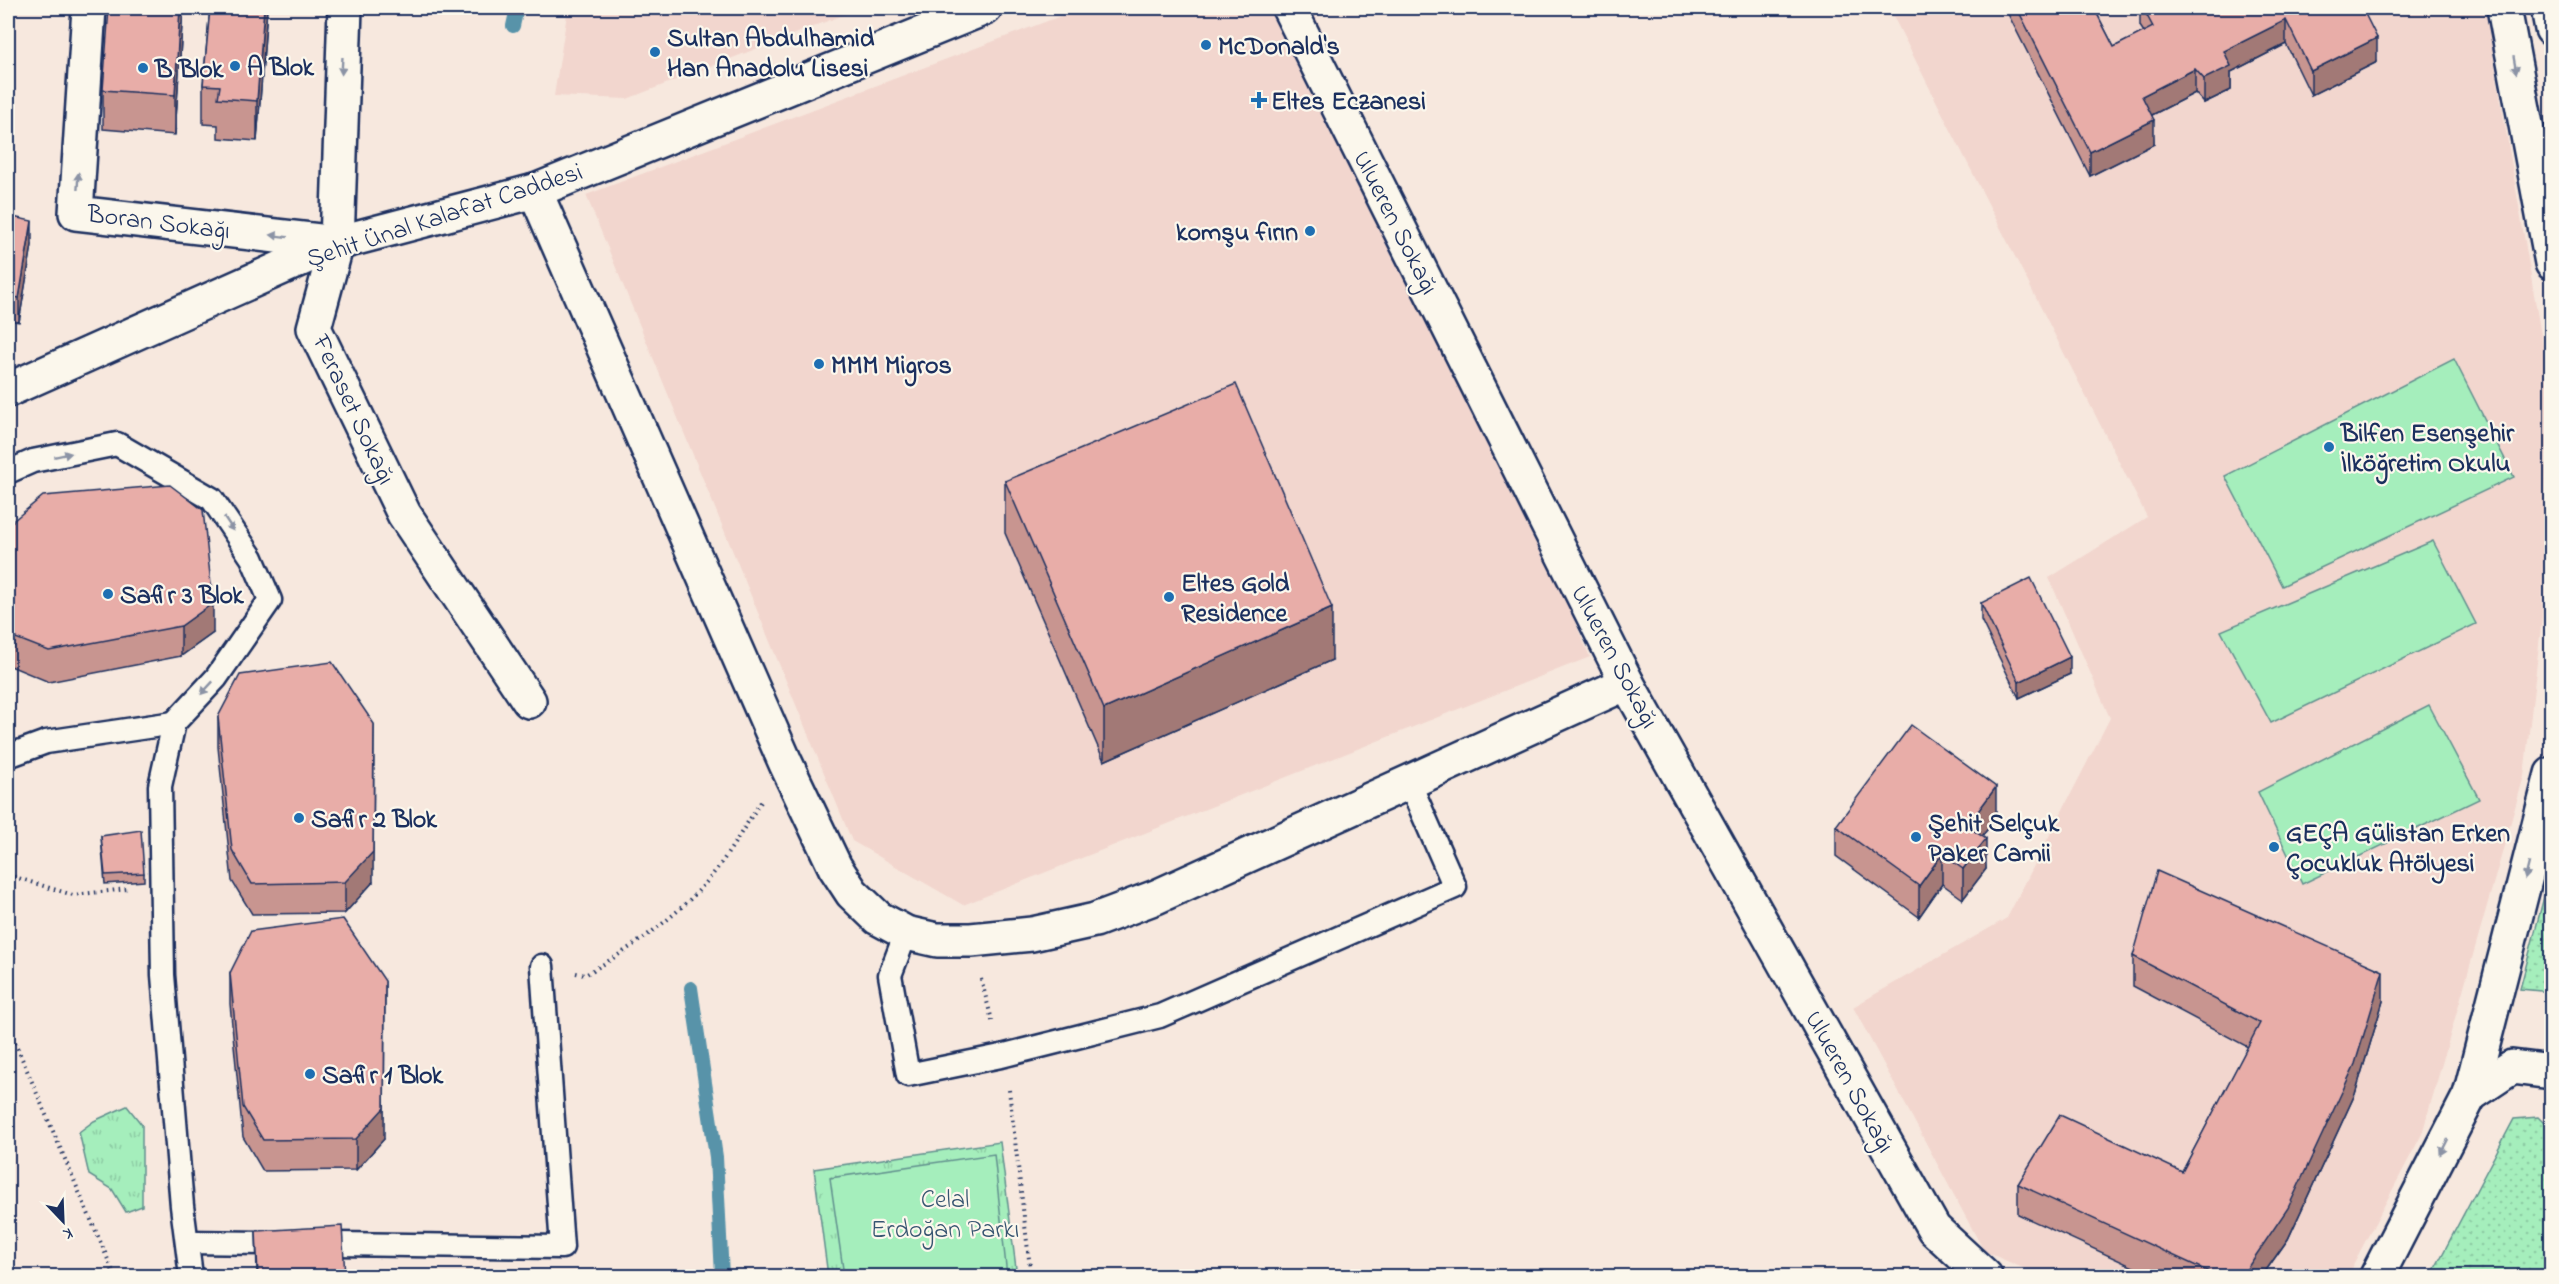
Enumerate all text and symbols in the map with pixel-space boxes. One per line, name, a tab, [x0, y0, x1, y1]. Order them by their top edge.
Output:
place label: Sultan Abdulhamid Han Anadolu Lisesi	[667, 21, 875, 89]
place label: McDonald's	[1218, 29, 1340, 67]
marker: McDonald's	[1199, 38, 1213, 52]
marker: Sultan Abdulhamid Han Anadolu Lisesi	[648, 45, 662, 59]
place label: A Blok	[247, 50, 315, 88]
place label: B Blok	[154, 52, 224, 90]
one-way arrow	[337, 56, 346, 75]
one-way arrow	[2511, 56, 2520, 75]
marker: A Blok	[228, 59, 242, 73]
marker: B Blok	[136, 61, 150, 75]
place label: Eltes Eczanesi	[1271, 84, 1426, 122]
marker: Eltes Eczanesi	[1252, 93, 1266, 107]
street label: Ulueren Sokağı	[1342, 145, 1447, 302]
street label: Şehit Ünal Kalafat Caddesi	[302, 154, 588, 279]
one-way arrow	[73, 171, 83, 190]
street label: Boran Sokağı	[84, 196, 232, 252]
place label: komşu fırın	[1176, 215, 1298, 253]
marker: komşu fırın	[1303, 224, 1317, 238]
one-way arrow	[270, 232, 289, 241]
street label: Feraset Sokağı	[300, 328, 404, 492]
place label: MMM Migros	[831, 348, 952, 387]
marker: MMM Migros	[812, 357, 826, 371]
place label: Bilfen Esenşehir İlköğretim Okulu	[2340, 416, 2515, 485]
marker: Bilfen Esenşehir İlköğretim Okulu	[2322, 440, 2336, 454]
one-way arrow	[54, 450, 73, 459]
one-way arrow	[223, 516, 234, 532]
place label: Eltes Gold Residence	[1181, 566, 1290, 634]
place label: Safir 3 Blok	[120, 578, 244, 616]
street label: Ulueren Sokağı	[1560, 579, 1667, 736]
marker: Safir 3 Blok	[101, 587, 115, 601]
marker: Eltes Gold Residence	[1162, 590, 1176, 604]
one-way arrow	[201, 680, 214, 695]
place label: Safir 2 Blok	[311, 802, 438, 840]
place label: Şehit Selçuk Paker Camii	[1928, 806, 2060, 874]
marker: Safir 2 Blok	[292, 811, 306, 825]
place label: GEÇA Gülistan Erken Çocukluk Atölyesi	[2286, 816, 2510, 884]
marker: Şehit Selçuk Paker Camii	[1909, 830, 1923, 844]
marker: GEÇA Gülistan Erken Çocukluk Atölyesi	[2267, 840, 2281, 854]
one-way arrow	[2521, 862, 2531, 880]
street label: Ulueren Sokağı	[1794, 1004, 1903, 1161]
place label: Safir 1 Blok	[322, 1058, 444, 1096]
marker: Safir 1 Blok	[303, 1067, 317, 1081]
one-way arrow	[2439, 1138, 2449, 1156]
park label: Celal Erdoğan Parkı	[871, 1182, 1019, 1250]
north arrow	[33, 1191, 93, 1251]
text: K	[59, 1220, 76, 1246]

